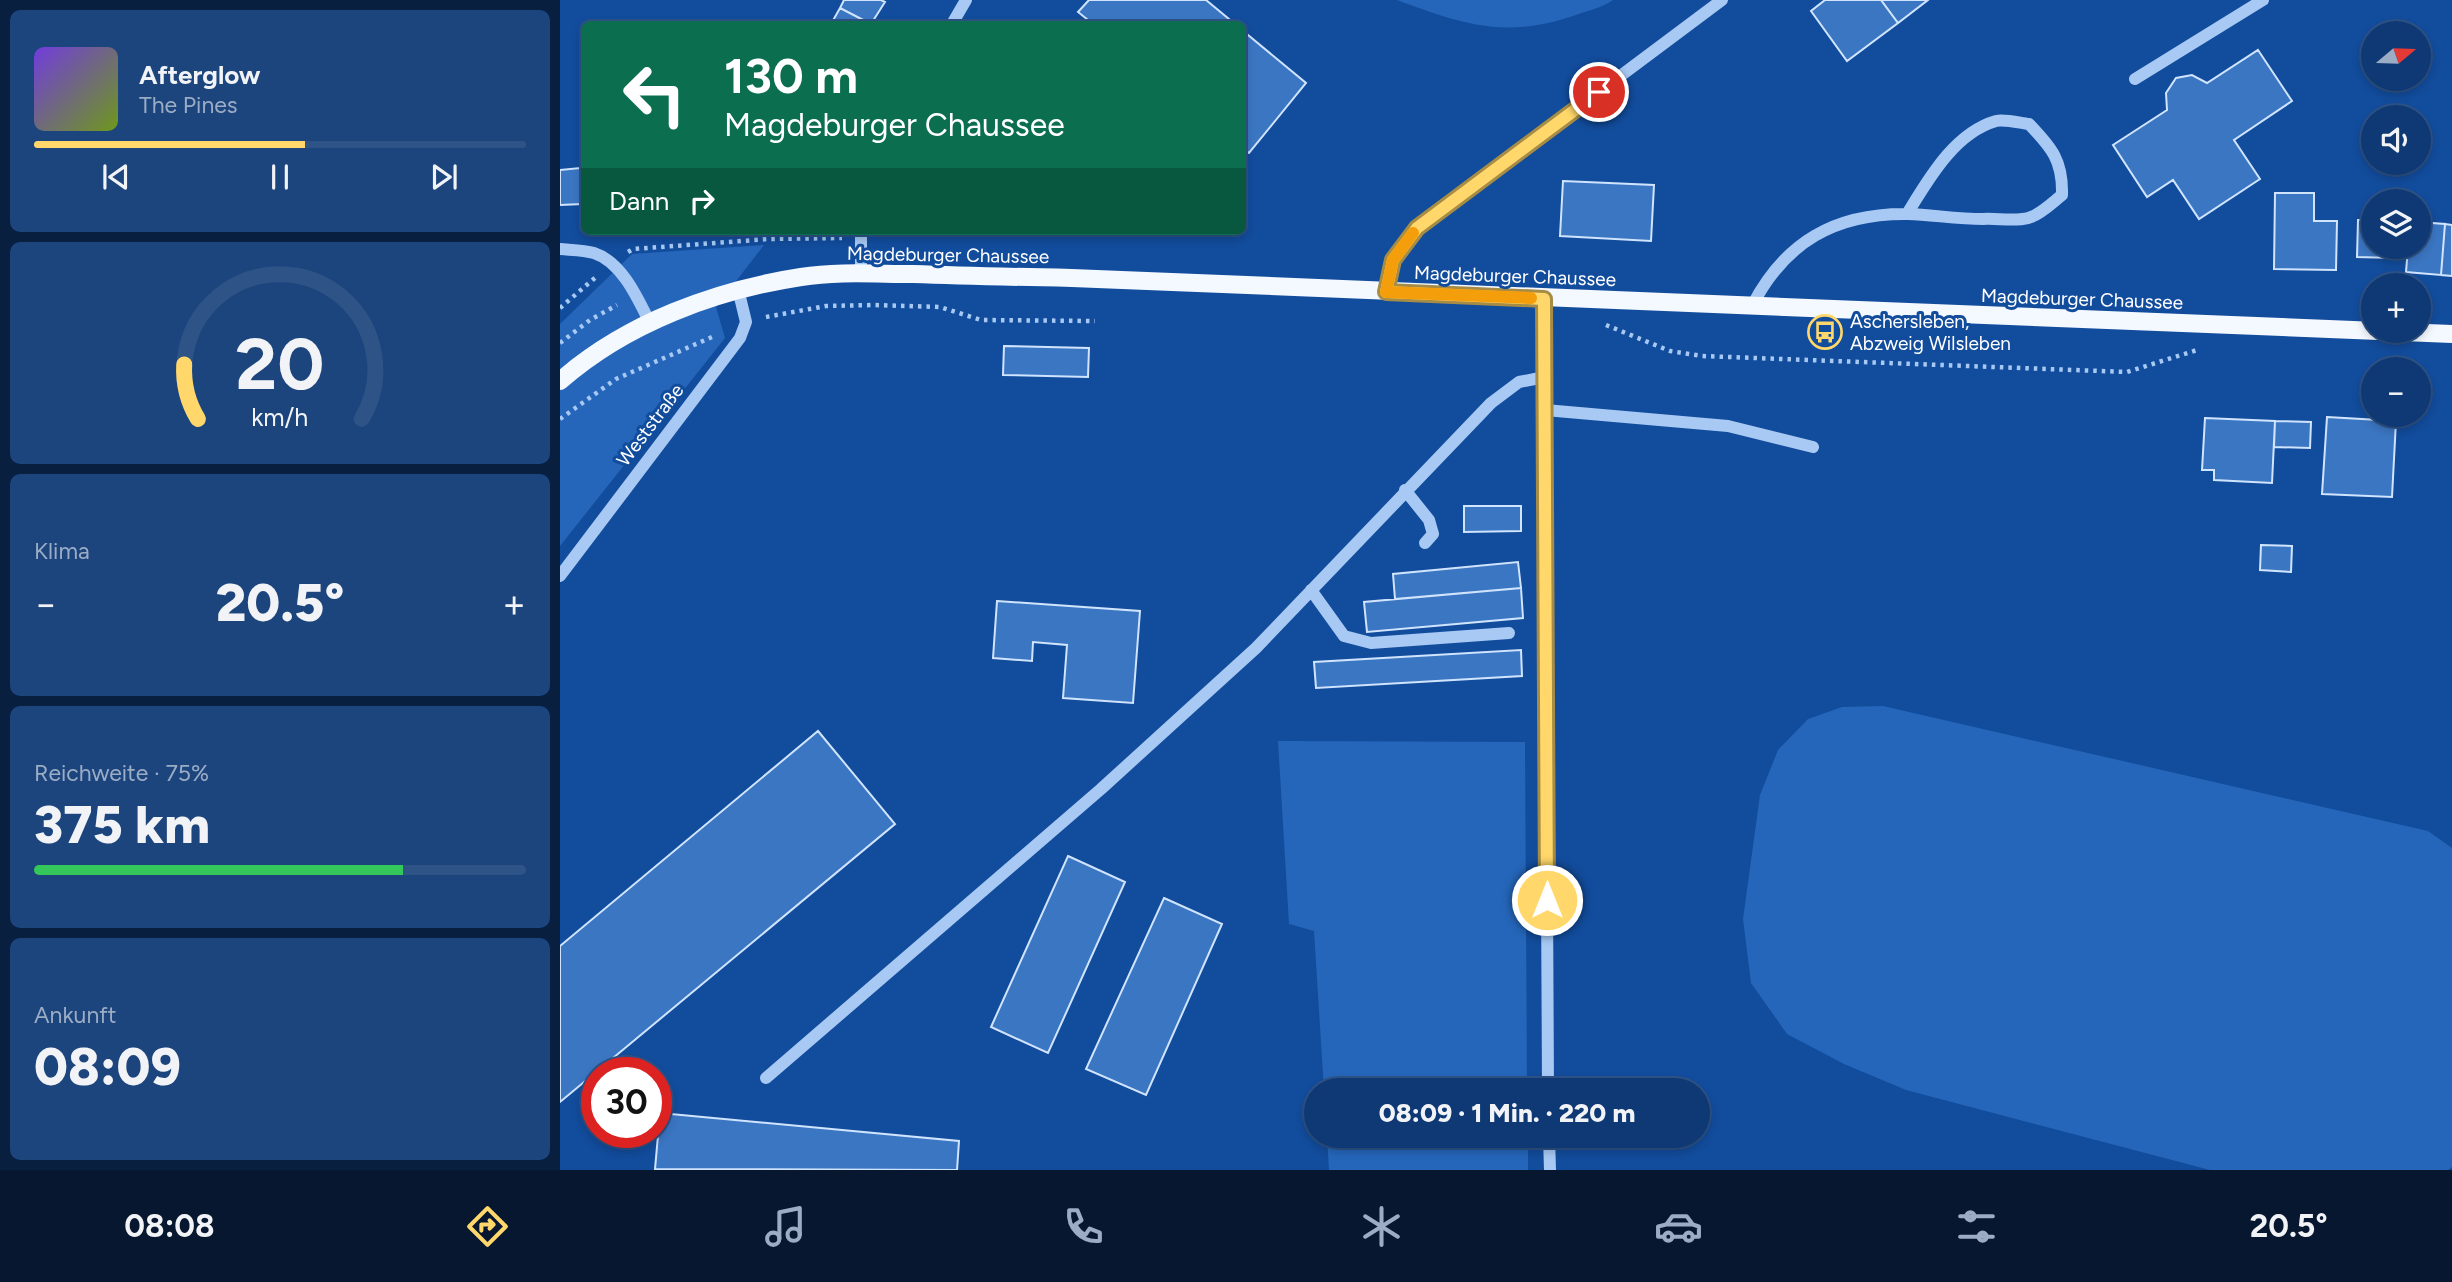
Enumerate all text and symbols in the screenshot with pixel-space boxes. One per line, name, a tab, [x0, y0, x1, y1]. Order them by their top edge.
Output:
north arrow	[2361, 21, 2431, 91]
map controls	[2361, 21, 2431, 427]
text: 130 m	[724, 46, 858, 105]
icon: left	[609, 49, 700, 140]
text: Afterglow	[139, 59, 261, 91]
pin	[1569, 62, 1629, 122]
icon: arrive	[1580, 73, 1618, 111]
text: The Pines	[139, 91, 238, 119]
button: sound	[2361, 105, 2431, 175]
text: Magdeburger Chaussee	[724, 106, 1065, 144]
icon: previous	[97, 158, 135, 196]
icon: pause	[261, 158, 299, 196]
icon: next	[425, 158, 463, 196]
icon: right	[683, 182, 721, 220]
text: Dann	[609, 185, 669, 217]
button: layers	[2361, 189, 2431, 259]
street label: Magdeburger Chaussee	[847, 242, 1049, 268]
street label: Magdeburger Chaussee	[1414, 261, 1616, 291]
button: +	[2361, 273, 2431, 343]
street label: Magdeburger Chaussee	[1981, 284, 2183, 314]
place label: Aschersleben, Abzweig Wilsleben	[1850, 310, 2011, 355]
bus stop icon: Aschersleben, Abzweig Wilsleben	[1806, 313, 1844, 351]
text: 20	[235, 320, 325, 407]
button: −	[2361, 357, 2431, 427]
street label: Weststraße	[612, 379, 688, 471]
text: km/h	[251, 402, 309, 432]
text: Klima	[34, 537, 90, 565]
text: 20.5°	[216, 572, 344, 634]
text: −	[34, 581, 58, 627]
text: +	[502, 581, 526, 627]
text: Reichweite · 75%	[34, 759, 209, 787]
text: 375 km	[34, 794, 210, 856]
position arrow	[1510, 863, 1584, 937]
text: Ankunft	[34, 1001, 116, 1029]
text: 08:09	[34, 1036, 181, 1098]
speed limit sign: 30	[581, 1057, 672, 1148]
text: 08:09 · 1 Min. · 220 m	[1379, 1097, 1635, 1129]
icon: directions	[463, 1202, 512, 1251]
icon: music	[761, 1202, 810, 1251]
icon: phone	[1059, 1202, 1108, 1251]
icon: climate	[1357, 1202, 1406, 1251]
icon: car	[1654, 1202, 1703, 1251]
icon: filters	[1952, 1202, 2001, 1251]
text: 08:08	[124, 1207, 215, 1245]
text: 20.5°	[2250, 1207, 2328, 1245]

